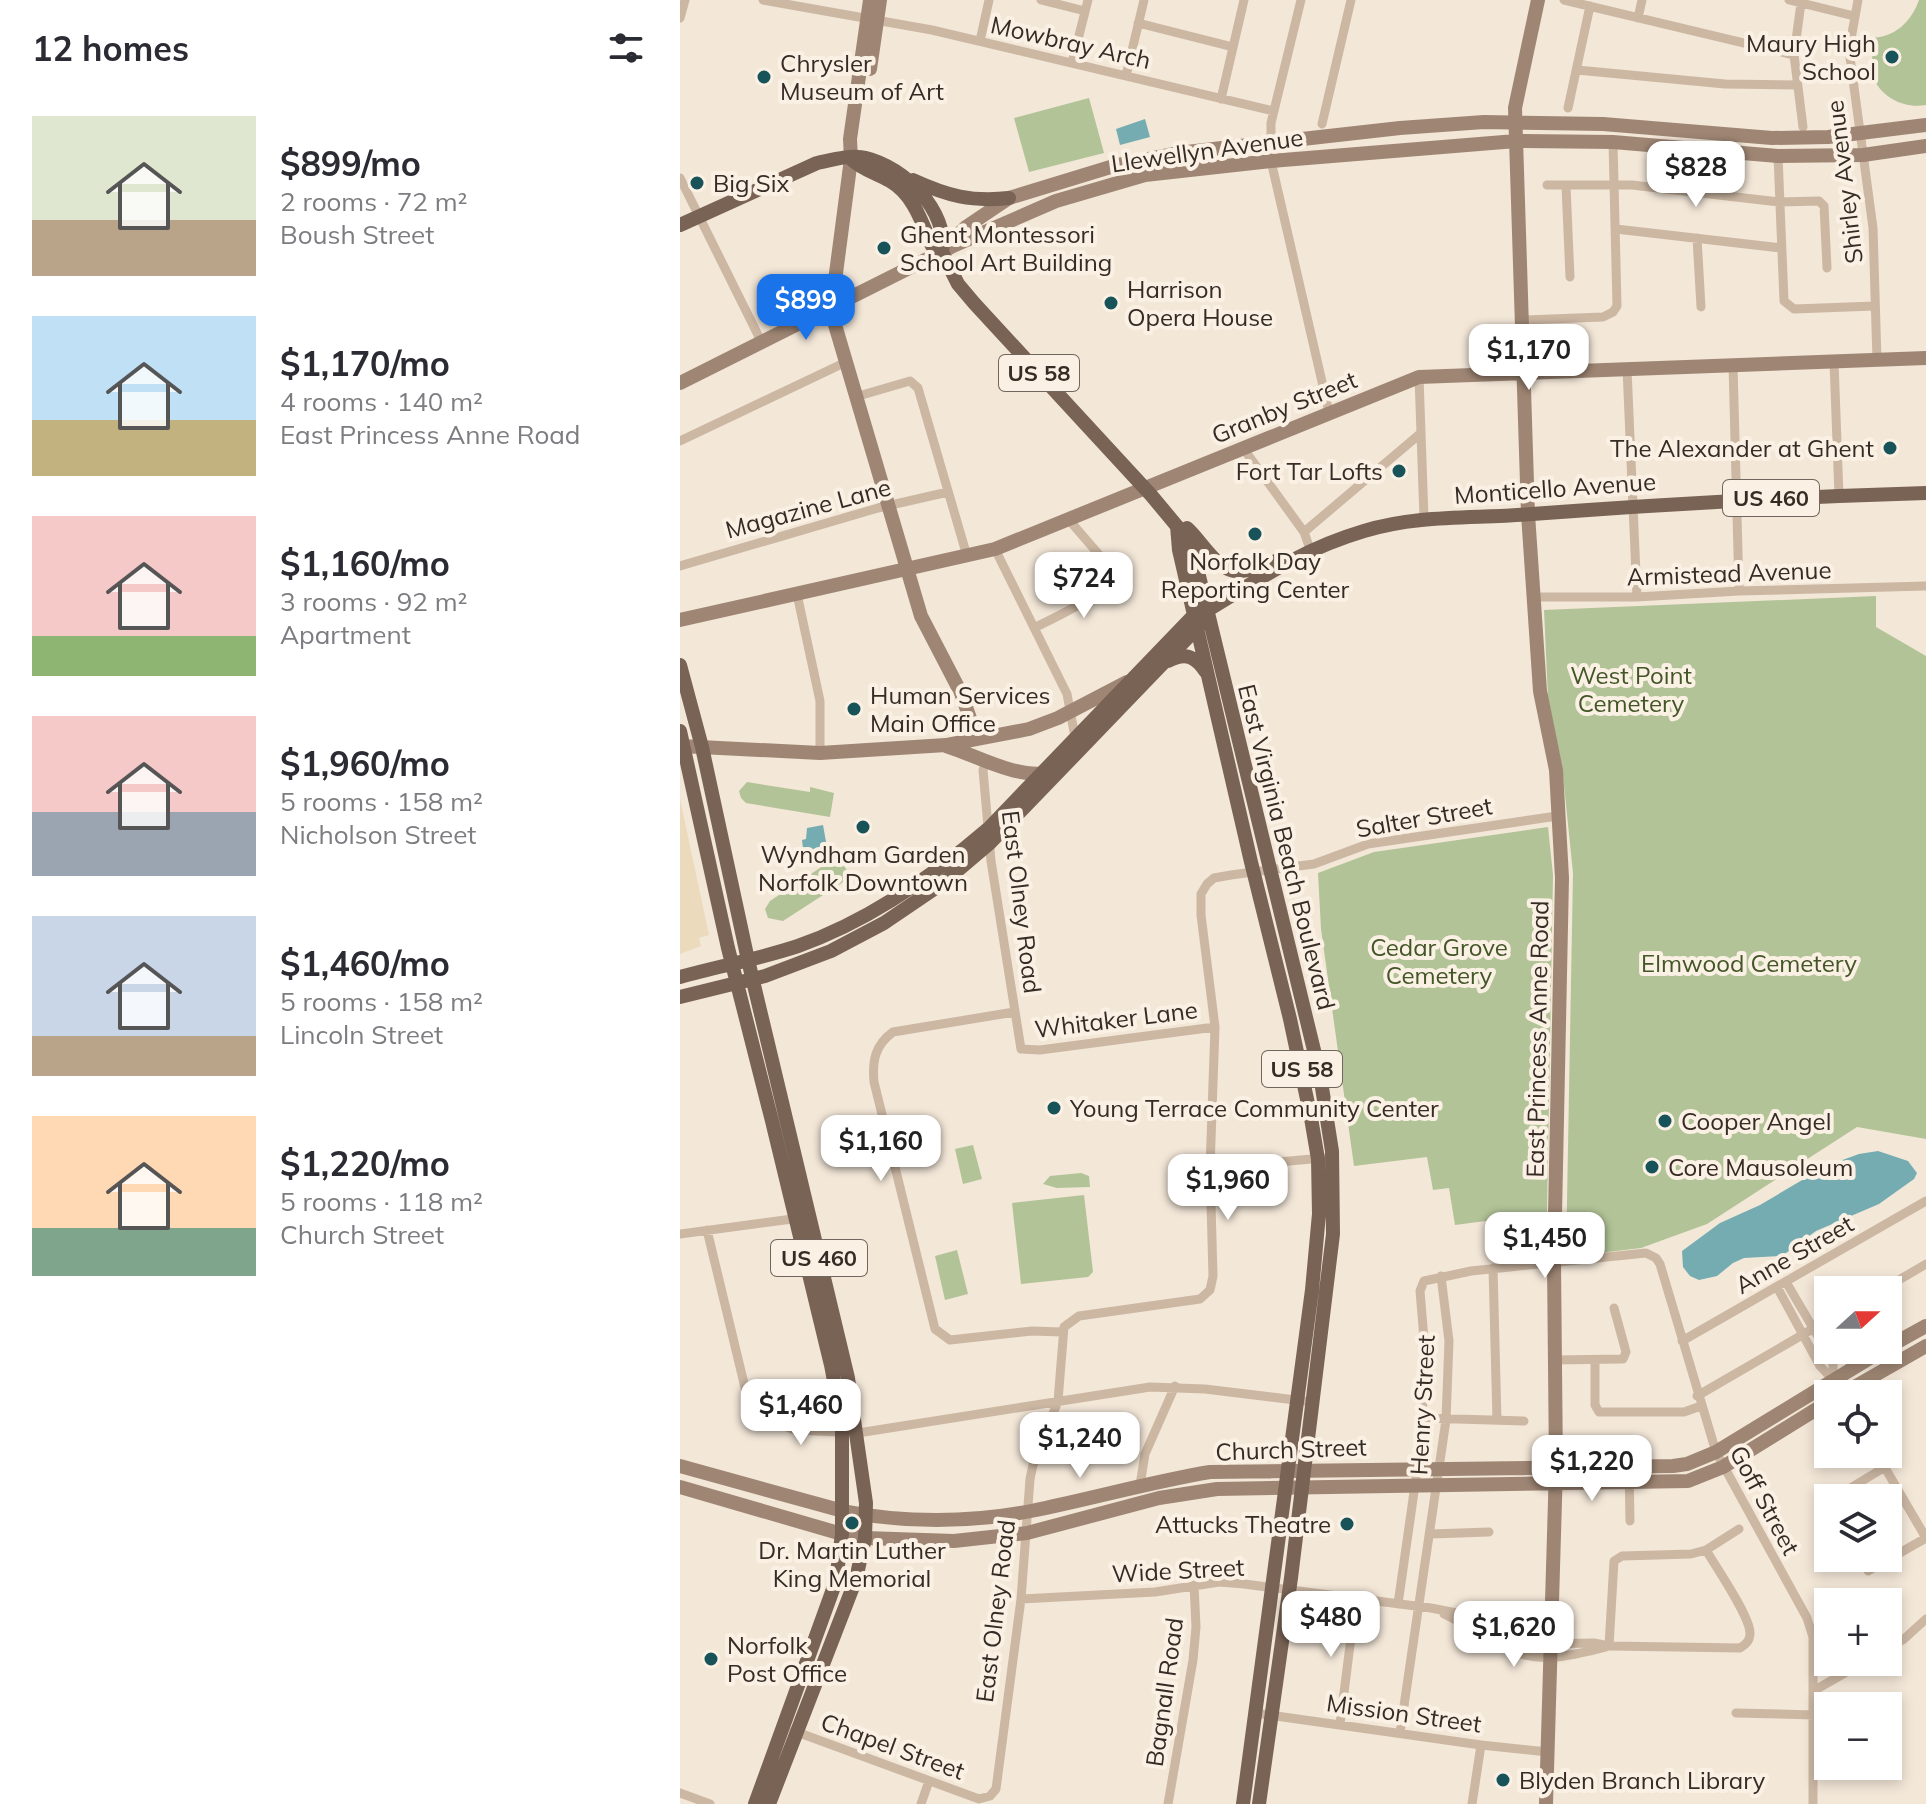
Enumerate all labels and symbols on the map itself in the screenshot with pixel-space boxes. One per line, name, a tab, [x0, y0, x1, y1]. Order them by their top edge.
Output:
street label: Mowbray Arch	[988, 9, 1154, 75]
place label: Maury High School	[1746, 28, 1876, 86]
place label: Chrysler Museum of Art	[780, 48, 944, 106]
marker: Maury High School	[1883, 48, 1901, 66]
marker: Chrysler Museum of Art	[755, 68, 773, 86]
street label: Shirley Avenue	[1819, 98, 1869, 266]
street label: Llewellyn Avenue	[1109, 122, 1305, 178]
pin: $828	[1649, 141, 1743, 209]
place label: Big Six	[713, 168, 789, 198]
marker: Big Six	[688, 174, 706, 192]
place label: Ghent Montessori School Art Building	[900, 219, 1112, 277]
marker: Ghent Montessori School Art Building	[875, 239, 893, 257]
pin: $899	[759, 274, 853, 342]
place label: Harrison Opera House	[1127, 274, 1273, 332]
marker: Harrison Opera House	[1102, 294, 1120, 312]
pin: $1,170	[1464, 324, 1594, 392]
road number: US 58	[999, 355, 1079, 391]
street label: Granby Street	[1207, 364, 1361, 450]
place label: The Alexander at Ghent	[1610, 433, 1874, 463]
marker: The Alexander at Ghent	[1881, 439, 1899, 457]
place label: Fort Tar Lofts	[1236, 456, 1383, 486]
marker: Fort Tar Lofts	[1390, 462, 1408, 480]
street label: Monticello Avenue	[1453, 466, 1657, 510]
street label: Magazine Lane	[722, 472, 894, 544]
road number: US 460	[1723, 480, 1819, 516]
marker: Norfolk Day Reporting Center	[1246, 525, 1264, 543]
place label: Norfolk Day Reporting Center	[1161, 546, 1350, 604]
pin: $724	[1037, 552, 1131, 620]
street label: Armistead Avenue	[1626, 554, 1832, 592]
park label: West Point Cemetery	[1570, 660, 1692, 718]
place label: Human Services Main Office	[870, 680, 1051, 738]
street label: East Virginia Beach Boulevard	[1232, 681, 1342, 1013]
marker: Human Services Main Office	[845, 700, 863, 718]
street label: Salter Street	[1354, 790, 1494, 844]
street label: East Olney Road	[996, 809, 1048, 995]
marker: Wyndham Garden Norfolk Downtown	[854, 818, 872, 836]
place label: Wyndham Garden Norfolk Downtown	[758, 839, 968, 897]
street label: East Princess Anne Road	[1520, 900, 1554, 1178]
park label: Cedar Grove Cemetery	[1370, 932, 1508, 990]
park label: Elmwood Cemetery	[1641, 948, 1857, 978]
street label: Whitaker Lane	[1033, 994, 1199, 1044]
road number: US 58	[1262, 1051, 1342, 1087]
place label: Young Terrace Community Center	[1069, 1093, 1439, 1123]
marker: Young Terrace Community Center	[1045, 1099, 1063, 1117]
place label: Cooper Angel	[1681, 1106, 1831, 1136]
marker: Cooper Angel	[1656, 1112, 1674, 1130]
pin: $1,160	[816, 1115, 946, 1183]
place label: Core Mausoleum	[1668, 1152, 1853, 1182]
pin: $1,960	[1163, 1154, 1293, 1222]
marker: Core Mausoleum	[1643, 1158, 1661, 1176]
street label: Anne Street	[1730, 1208, 1858, 1300]
pin: $1,450	[1480, 1212, 1610, 1280]
road number: US 460	[771, 1240, 867, 1276]
north arrow	[1814, 1276, 1902, 1364]
street label: Henry Street	[1403, 1334, 1441, 1476]
pin: $1,460	[736, 1379, 866, 1447]
pin: $1,240	[1015, 1412, 1145, 1480]
street label: Church Street	[1215, 1431, 1367, 1467]
pin: $1,220	[1527, 1435, 1657, 1503]
street label: Goff Street	[1724, 1440, 1806, 1560]
place label: Attucks Theatre	[1155, 1509, 1331, 1539]
marker: Dr. Martin Luther King Memorial	[843, 1514, 861, 1532]
marker: Attucks Theatre	[1338, 1515, 1356, 1533]
street label: East Olney Road	[969, 1518, 1021, 1704]
place label: Dr. Martin Luther King Memorial	[758, 1535, 946, 1593]
street label: Wide Street	[1111, 1552, 1245, 1588]
pin: $480	[1284, 1591, 1378, 1659]
pin: $1,620	[1449, 1601, 1579, 1669]
street label: Bagnall Road	[1139, 1616, 1189, 1768]
place label: Norfolk Post Office	[727, 1630, 847, 1688]
marker: Norfolk Post Office	[702, 1650, 720, 1668]
street label: Mission Street	[1325, 1687, 1483, 1739]
street label: Chapel Street	[817, 1706, 969, 1786]
place label: Blyden Branch Library	[1519, 1765, 1766, 1795]
marker: Blyden Branch Library	[1494, 1771, 1512, 1789]

